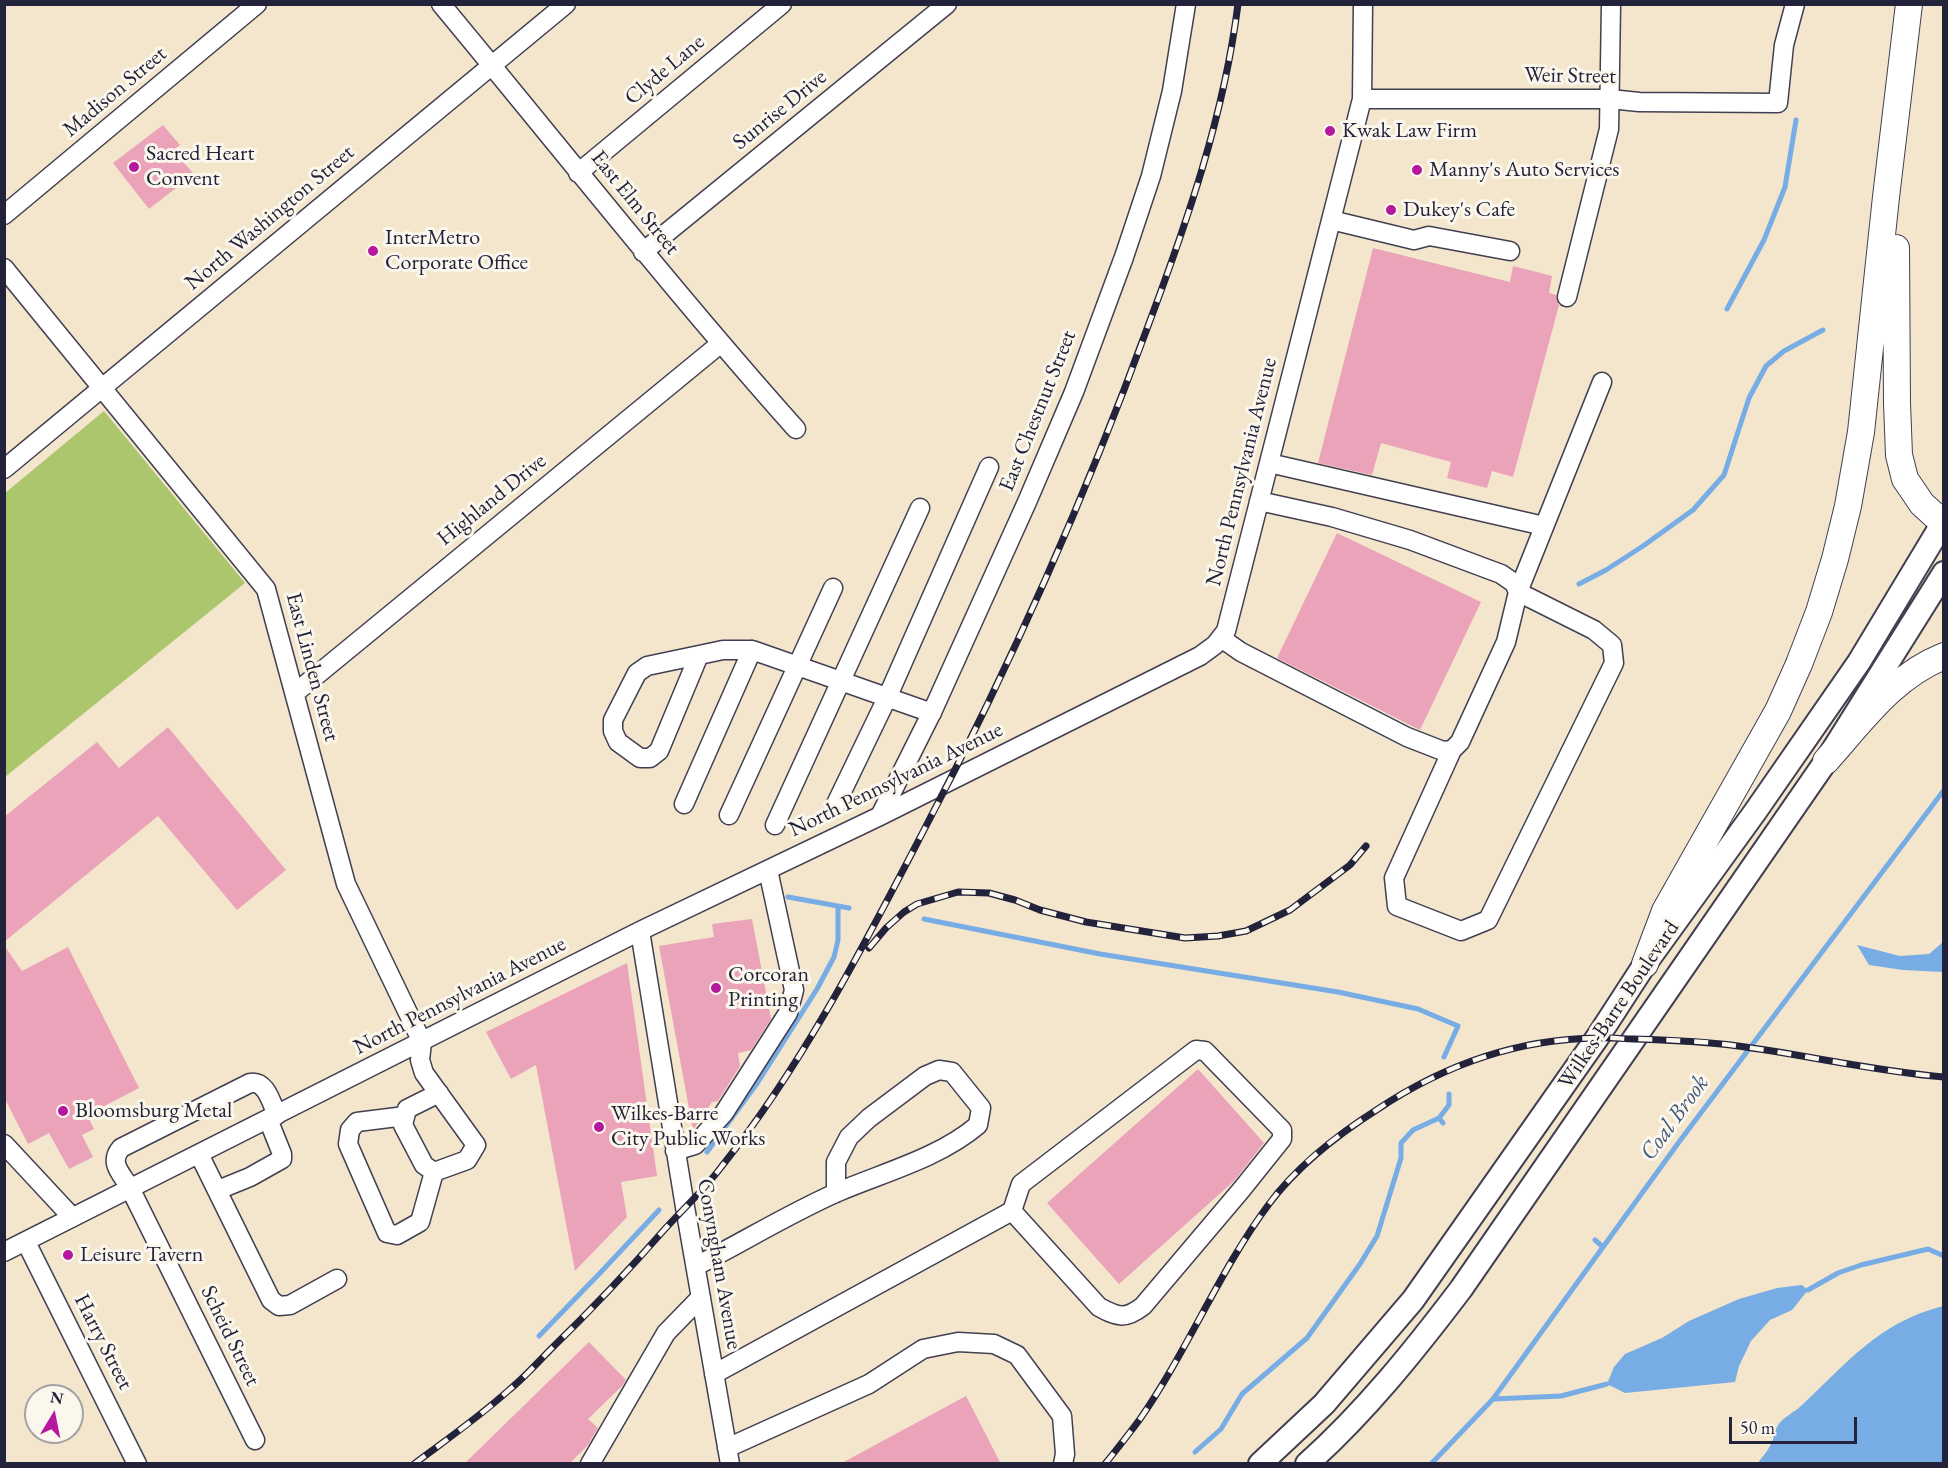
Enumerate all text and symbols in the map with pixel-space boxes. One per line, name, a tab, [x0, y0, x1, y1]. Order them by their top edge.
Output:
street label: Clyde Lane	[620, 29, 710, 111]
street label: Madison Street	[58, 41, 172, 143]
street label: Weir Street	[1524, 62, 1616, 90]
street label: Sunrise Drive	[728, 64, 832, 156]
place label: Kwak Law Firm	[1342, 118, 1477, 144]
marker: Kwak Law Firm	[1323, 124, 1337, 138]
street label: North Washington Street	[180, 140, 360, 296]
place label: Sacred Heart Convent	[146, 141, 254, 192]
street label: East Elm Street	[585, 146, 685, 260]
place label: Manny's Auto Services	[1429, 157, 1619, 183]
marker: Sacred Heart Convent	[127, 160, 141, 174]
marker: Manny's Auto Services	[1410, 163, 1424, 177]
place label: Dukey's Cafe	[1403, 197, 1515, 223]
marker: Dukey's Cafe	[1384, 203, 1398, 217]
place label: InterMetro Corporate Office	[385, 225, 528, 276]
marker: InterMetro Corporate Office	[366, 244, 380, 258]
street label: East Chestnut Street	[994, 327, 1082, 495]
street label: North Pennsylvania Avenue	[1201, 355, 1283, 589]
street label: Highland Drive	[432, 448, 552, 552]
street label: East Linden Street	[279, 590, 345, 744]
street label: North Pennsylvania Avenue	[785, 717, 1007, 843]
street label: Wilkes-Barre Boulevard	[1553, 916, 1685, 1094]
street label: North Pennsylvania Avenue	[350, 931, 570, 1061]
place label: Corcoran Printing	[728, 962, 809, 1014]
marker: Corcoran Printing	[709, 981, 723, 995]
water label: Coal Brook	[1634, 1070, 1716, 1166]
place label: Bloomsburg Metal	[75, 1098, 232, 1124]
place label: Wilkes-Barre City Public Works	[611, 1101, 765, 1152]
marker: Bloomsburg Metal	[56, 1104, 70, 1118]
marker: Wilkes-Barre City Public Works	[592, 1120, 606, 1134]
street label: Conyngham Avenue	[691, 1177, 747, 1351]
place label: Leisure Tavern	[80, 1242, 203, 1268]
marker: Leisure Tavern	[61, 1248, 75, 1262]
street label: Scheid Street	[194, 1282, 266, 1390]
street label: Harry Street	[68, 1290, 138, 1394]
north arrow	[24, 1384, 84, 1444]
text: N	[49, 1386, 65, 1409]
scale bar	[1732, 1405, 1860, 1443]
text: 50 m	[1740, 1416, 1775, 1439]

